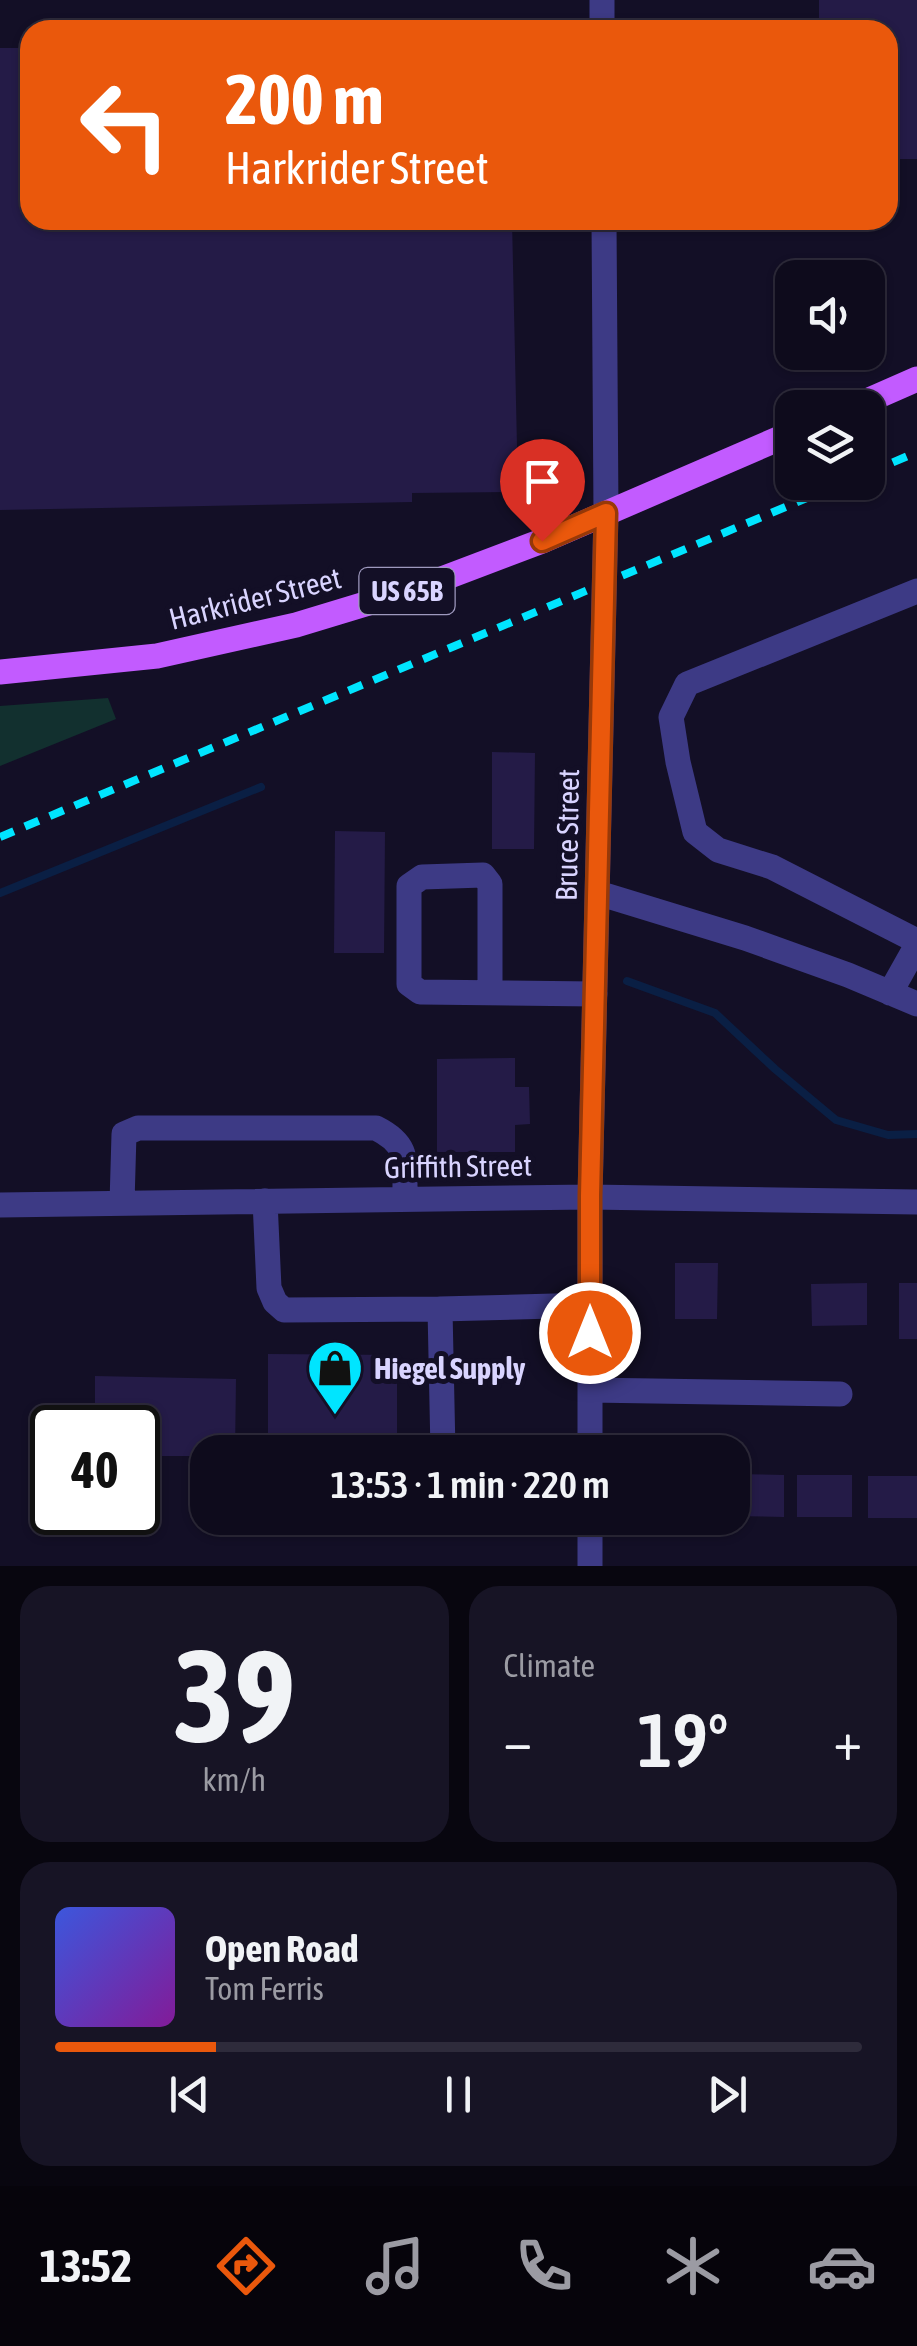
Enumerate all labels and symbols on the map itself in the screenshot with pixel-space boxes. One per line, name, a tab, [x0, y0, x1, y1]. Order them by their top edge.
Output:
pin	[500, 439, 585, 542]
street label: Harkrider Street	[166, 560, 344, 636]
road number: US 65B	[360, 568, 454, 614]
street label: Bruce Street	[549, 769, 585, 901]
street label: Griffith Street	[384, 1148, 532, 1184]
position arrow	[538, 1281, 642, 1385]
shop icon: Hiegel Supply	[305, 1338, 365, 1417]
place label: Hiegel Supply	[374, 1351, 526, 1385]
speed limit sign: 40	[30, 1405, 160, 1535]

